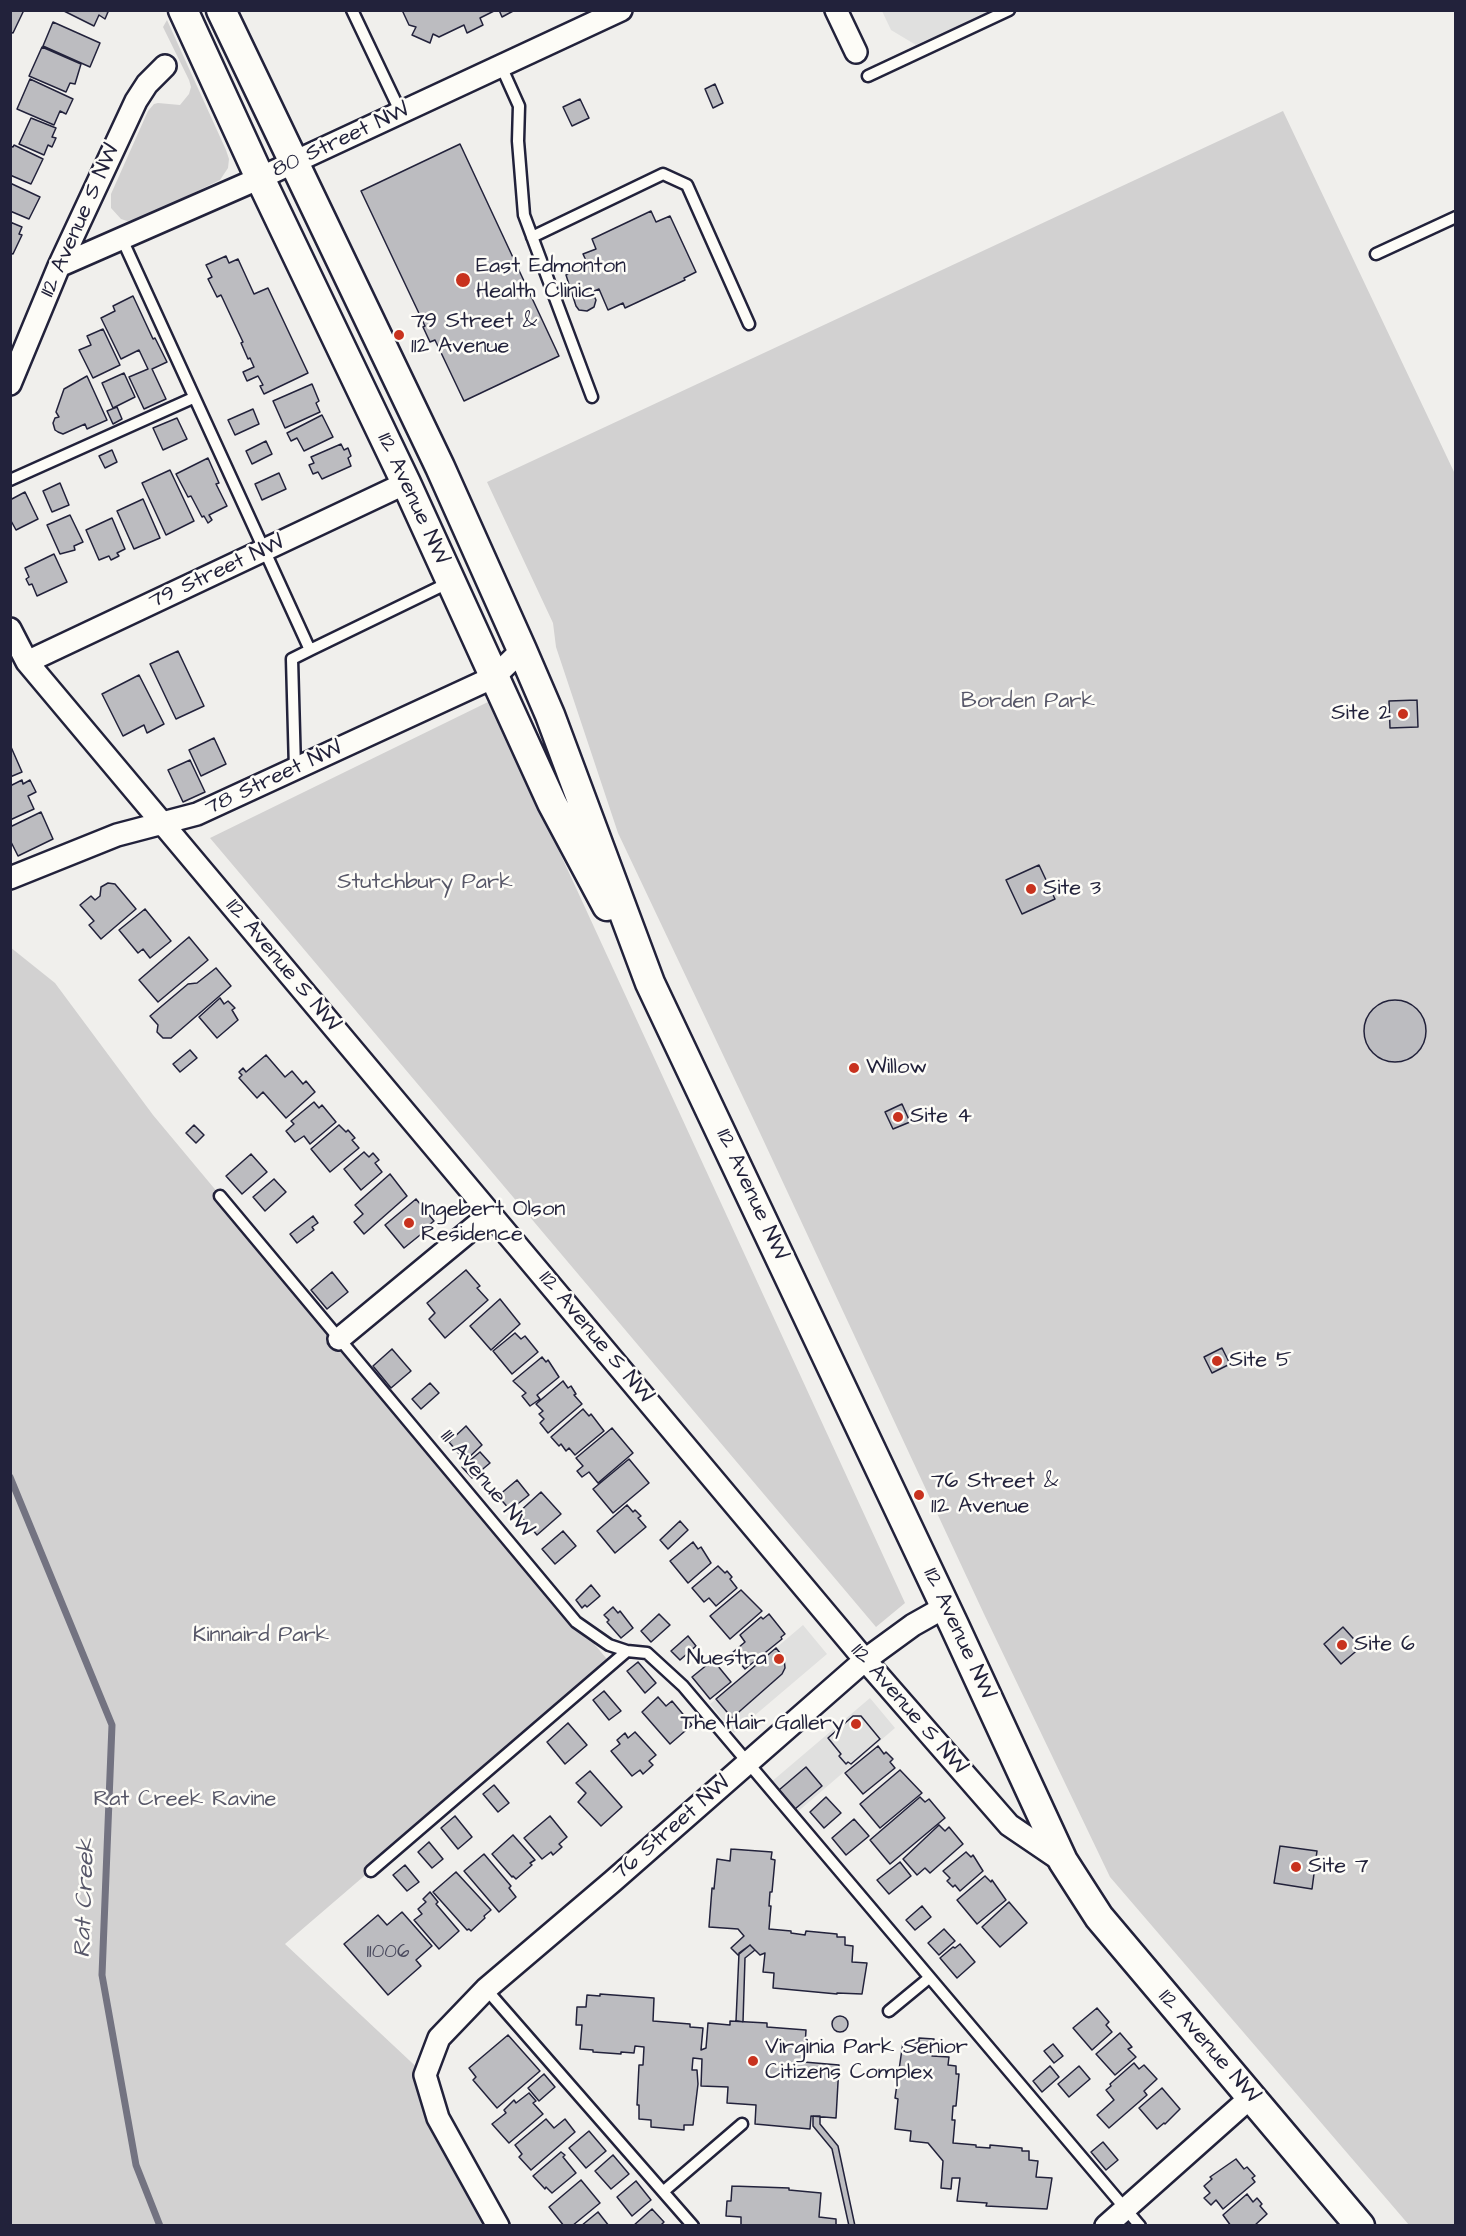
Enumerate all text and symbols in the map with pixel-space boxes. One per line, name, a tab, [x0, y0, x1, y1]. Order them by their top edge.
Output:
street label: 80 Street NW	[268, 98, 414, 184]
street label: 112 Avenue S NW	[35, 140, 127, 302]
place label: East Edmonton Health Clinic	[476, 254, 626, 306]
marker: East Edmonton Health Clinic	[454, 271, 472, 289]
place label: 79 Street & 112 Avenue	[411, 309, 537, 360]
marker: 79 Street & 112 Avenue	[392, 328, 406, 342]
street label: 112 Avenue NW	[370, 429, 454, 569]
street label: 79 Street NW	[145, 530, 289, 616]
park label: Borden Park	[961, 689, 1095, 715]
place label: Site 2	[1331, 701, 1391, 727]
marker: Site 2	[1396, 707, 1410, 721]
street label: 78 Street NW	[201, 736, 347, 822]
park label: Stutchbury Park	[337, 870, 513, 896]
place label: Site 3	[1043, 876, 1101, 902]
marker: Site 3	[1024, 882, 1038, 896]
street label: 112 Avenue S NW	[219, 894, 345, 1038]
place label: Willow	[866, 1055, 927, 1081]
marker: Willow	[847, 1061, 861, 1075]
place label: Site 4	[910, 1104, 972, 1130]
marker: Site 4	[891, 1110, 905, 1124]
street label: 112 Avenue NW	[709, 1125, 793, 1265]
place label: Ingebert Olson Residence	[421, 1197, 565, 1248]
marker: Ingebert Olson Residence	[402, 1216, 416, 1230]
street label: 112 Avenue S NW	[532, 1266, 658, 1410]
place label: Site 5	[1229, 1348, 1292, 1374]
marker: Site 5	[1210, 1354, 1224, 1368]
street label: 111 Avenue NW	[433, 1425, 539, 1543]
place label: 76 Street & 112 Avenue	[931, 1469, 1059, 1520]
marker: 76 Street & 112 Avenue	[912, 1488, 926, 1502]
street label: 112 Avenue NW	[916, 1564, 1000, 1704]
park label: Kinnaird Park	[193, 1623, 329, 1649]
place label: Site 6	[1354, 1632, 1415, 1658]
marker: Site 6	[1335, 1638, 1349, 1652]
street label: 112 Avenue S NW	[844, 1639, 972, 1781]
place label: Nuestra	[687, 1646, 767, 1672]
marker: Nuestra	[772, 1652, 786, 1666]
place label: The Hair Gallery	[680, 1711, 844, 1737]
marker: The Hair Gallery	[849, 1717, 863, 1731]
street label: 76 Street NW	[608, 1771, 736, 1887]
park label: Rat Creek Ravine	[94, 1787, 276, 1813]
water label: Rat Creek	[70, 1838, 102, 1958]
place label: Site 7	[1308, 1854, 1369, 1880]
marker: Site 7	[1289, 1860, 1303, 1874]
house number: 11006	[367, 1941, 409, 1965]
street label: 112 Avenue NW	[1152, 1985, 1264, 2109]
place label: Virginia Park Senior Citizens Complex	[765, 2035, 968, 2086]
marker: Virginia Park Senior Citizens Complex	[746, 2054, 760, 2068]

